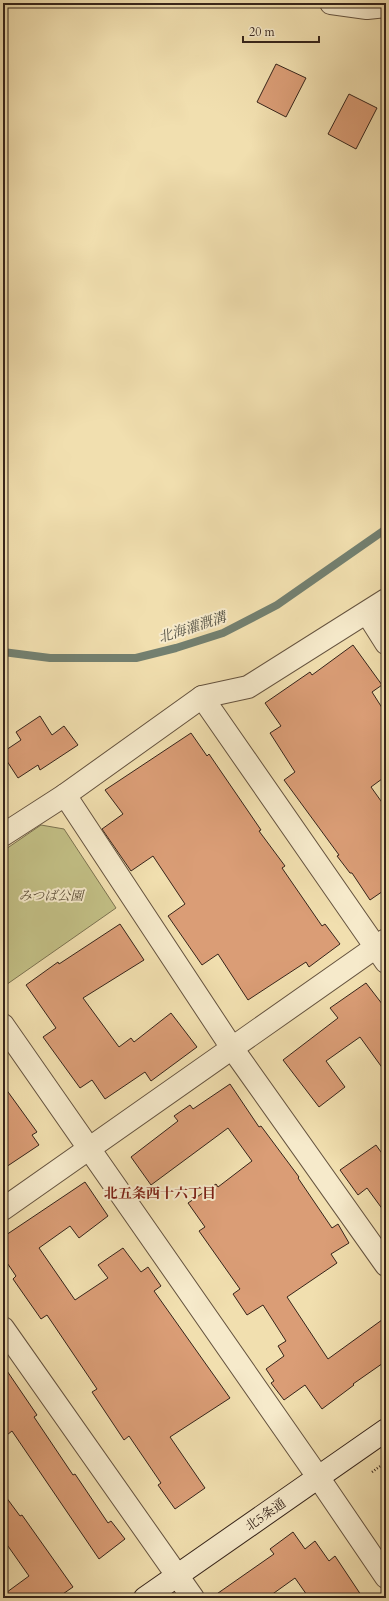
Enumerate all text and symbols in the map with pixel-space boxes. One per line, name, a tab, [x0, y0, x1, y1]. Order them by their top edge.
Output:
scale bar	[243, 18, 319, 44]
text: 20 m	[249, 24, 276, 40]
water label: 北海灌漑溝	[156, 607, 230, 647]
park label: みつば公園	[19, 887, 85, 905]
district label: 北五条西十六丁目	[104, 1184, 216, 1203]
street label: 北5条通	[242, 1494, 289, 1535]

